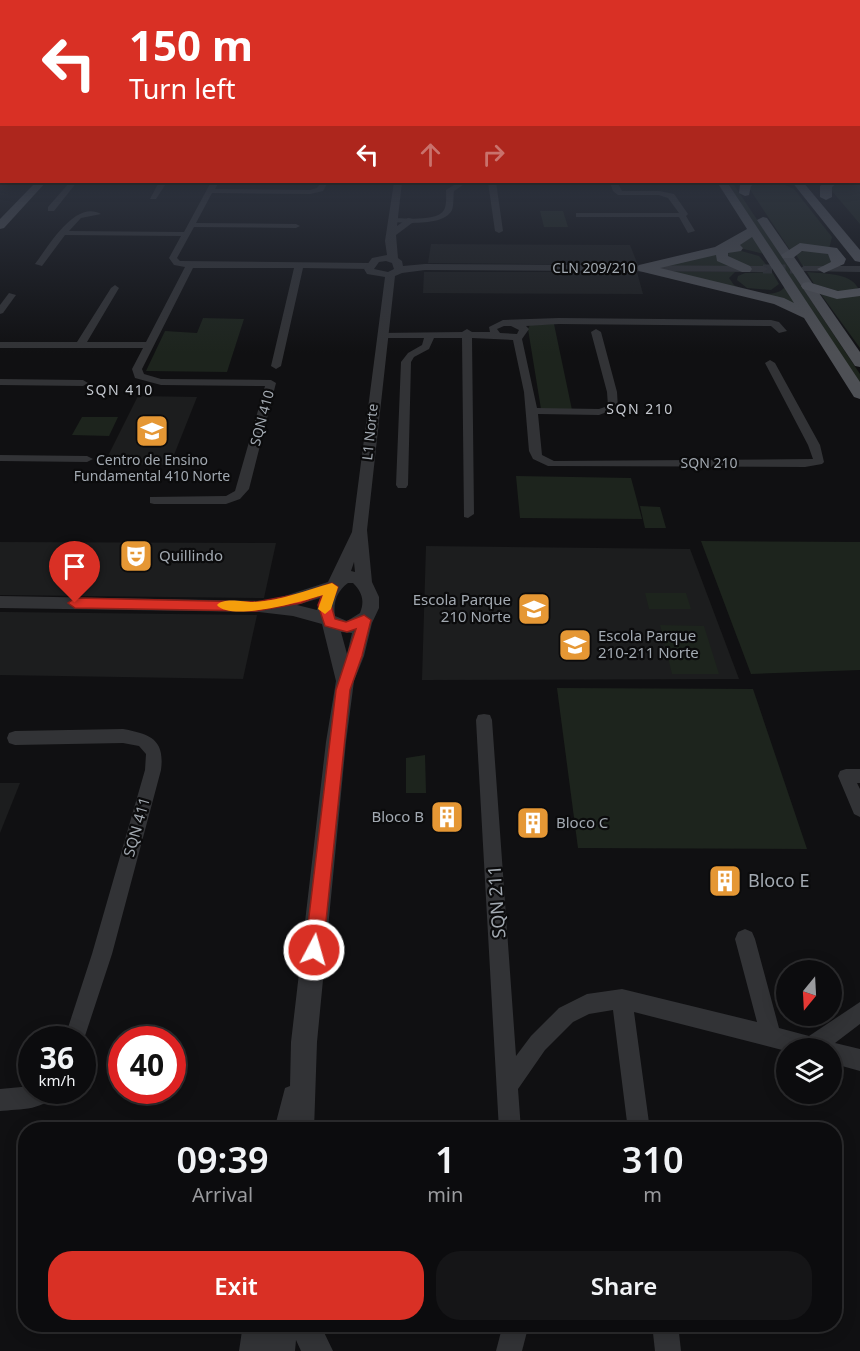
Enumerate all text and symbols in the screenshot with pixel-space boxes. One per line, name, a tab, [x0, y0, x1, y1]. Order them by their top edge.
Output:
text: 150 m	[129, 16, 253, 73]
icon: left	[30, 24, 108, 102]
text: Turn left	[129, 70, 235, 107]
icon: left	[351, 138, 384, 171]
icon: ahead	[414, 138, 447, 171]
icon: right	[477, 138, 510, 171]
street label: CLN 209/210	[552, 258, 636, 277]
district label: SQN 410	[86, 380, 154, 399]
street label: SQN 410	[245, 388, 278, 448]
district label: SQN 210	[606, 399, 674, 418]
street label: L1 Norte	[357, 403, 382, 461]
school or university icon: Centro de Ensino Fundamental 410 Norte	[134, 413, 170, 449]
place label: Centro de Ensino Fundamental 410 Norte	[74, 450, 230, 485]
street label: SQN 210	[681, 453, 737, 472]
theatre icon: Quillindo	[118, 538, 154, 574]
pin	[49, 541, 100, 603]
place label: Quillindo	[159, 545, 223, 565]
icon: arrive	[58, 550, 91, 583]
place label: Escola Parque 210 Norte	[413, 589, 511, 626]
school or university icon: Escola Parque 210 Norte	[516, 591, 552, 627]
place label: Escola Parque 210-211 Norte	[598, 625, 699, 662]
school or university icon: Escola Parque 210-211 Norte	[557, 627, 593, 663]
street label: SQN 411	[118, 795, 154, 859]
building icon: Bloco B	[429, 799, 465, 835]
building icon: Bloco C	[515, 805, 551, 841]
place label: Bloco B	[371, 806, 424, 826]
place label: Bloco C	[556, 812, 609, 832]
building icon: Bloco E	[707, 863, 743, 899]
street label: SQN 211	[481, 865, 511, 939]
place label: Bloco E	[748, 868, 809, 892]
position arrow	[282, 918, 346, 982]
north arrow	[776, 960, 842, 1026]
map controls	[776, 960, 842, 1104]
speed limit sign: 40	[108, 1026, 186, 1104]
text: 36	[40, 1037, 74, 1078]
button: layers	[776, 1038, 842, 1104]
text: km/h	[39, 1070, 75, 1090]
text: 09:39	[176, 1135, 269, 1184]
text: 1	[435, 1135, 456, 1184]
text: 310	[622, 1135, 684, 1184]
text: Arrival	[192, 1181, 253, 1208]
text: min	[427, 1181, 463, 1208]
text: m	[643, 1181, 662, 1208]
button: Exit	[48, 1251, 424, 1320]
button: Share	[436, 1251, 812, 1320]

